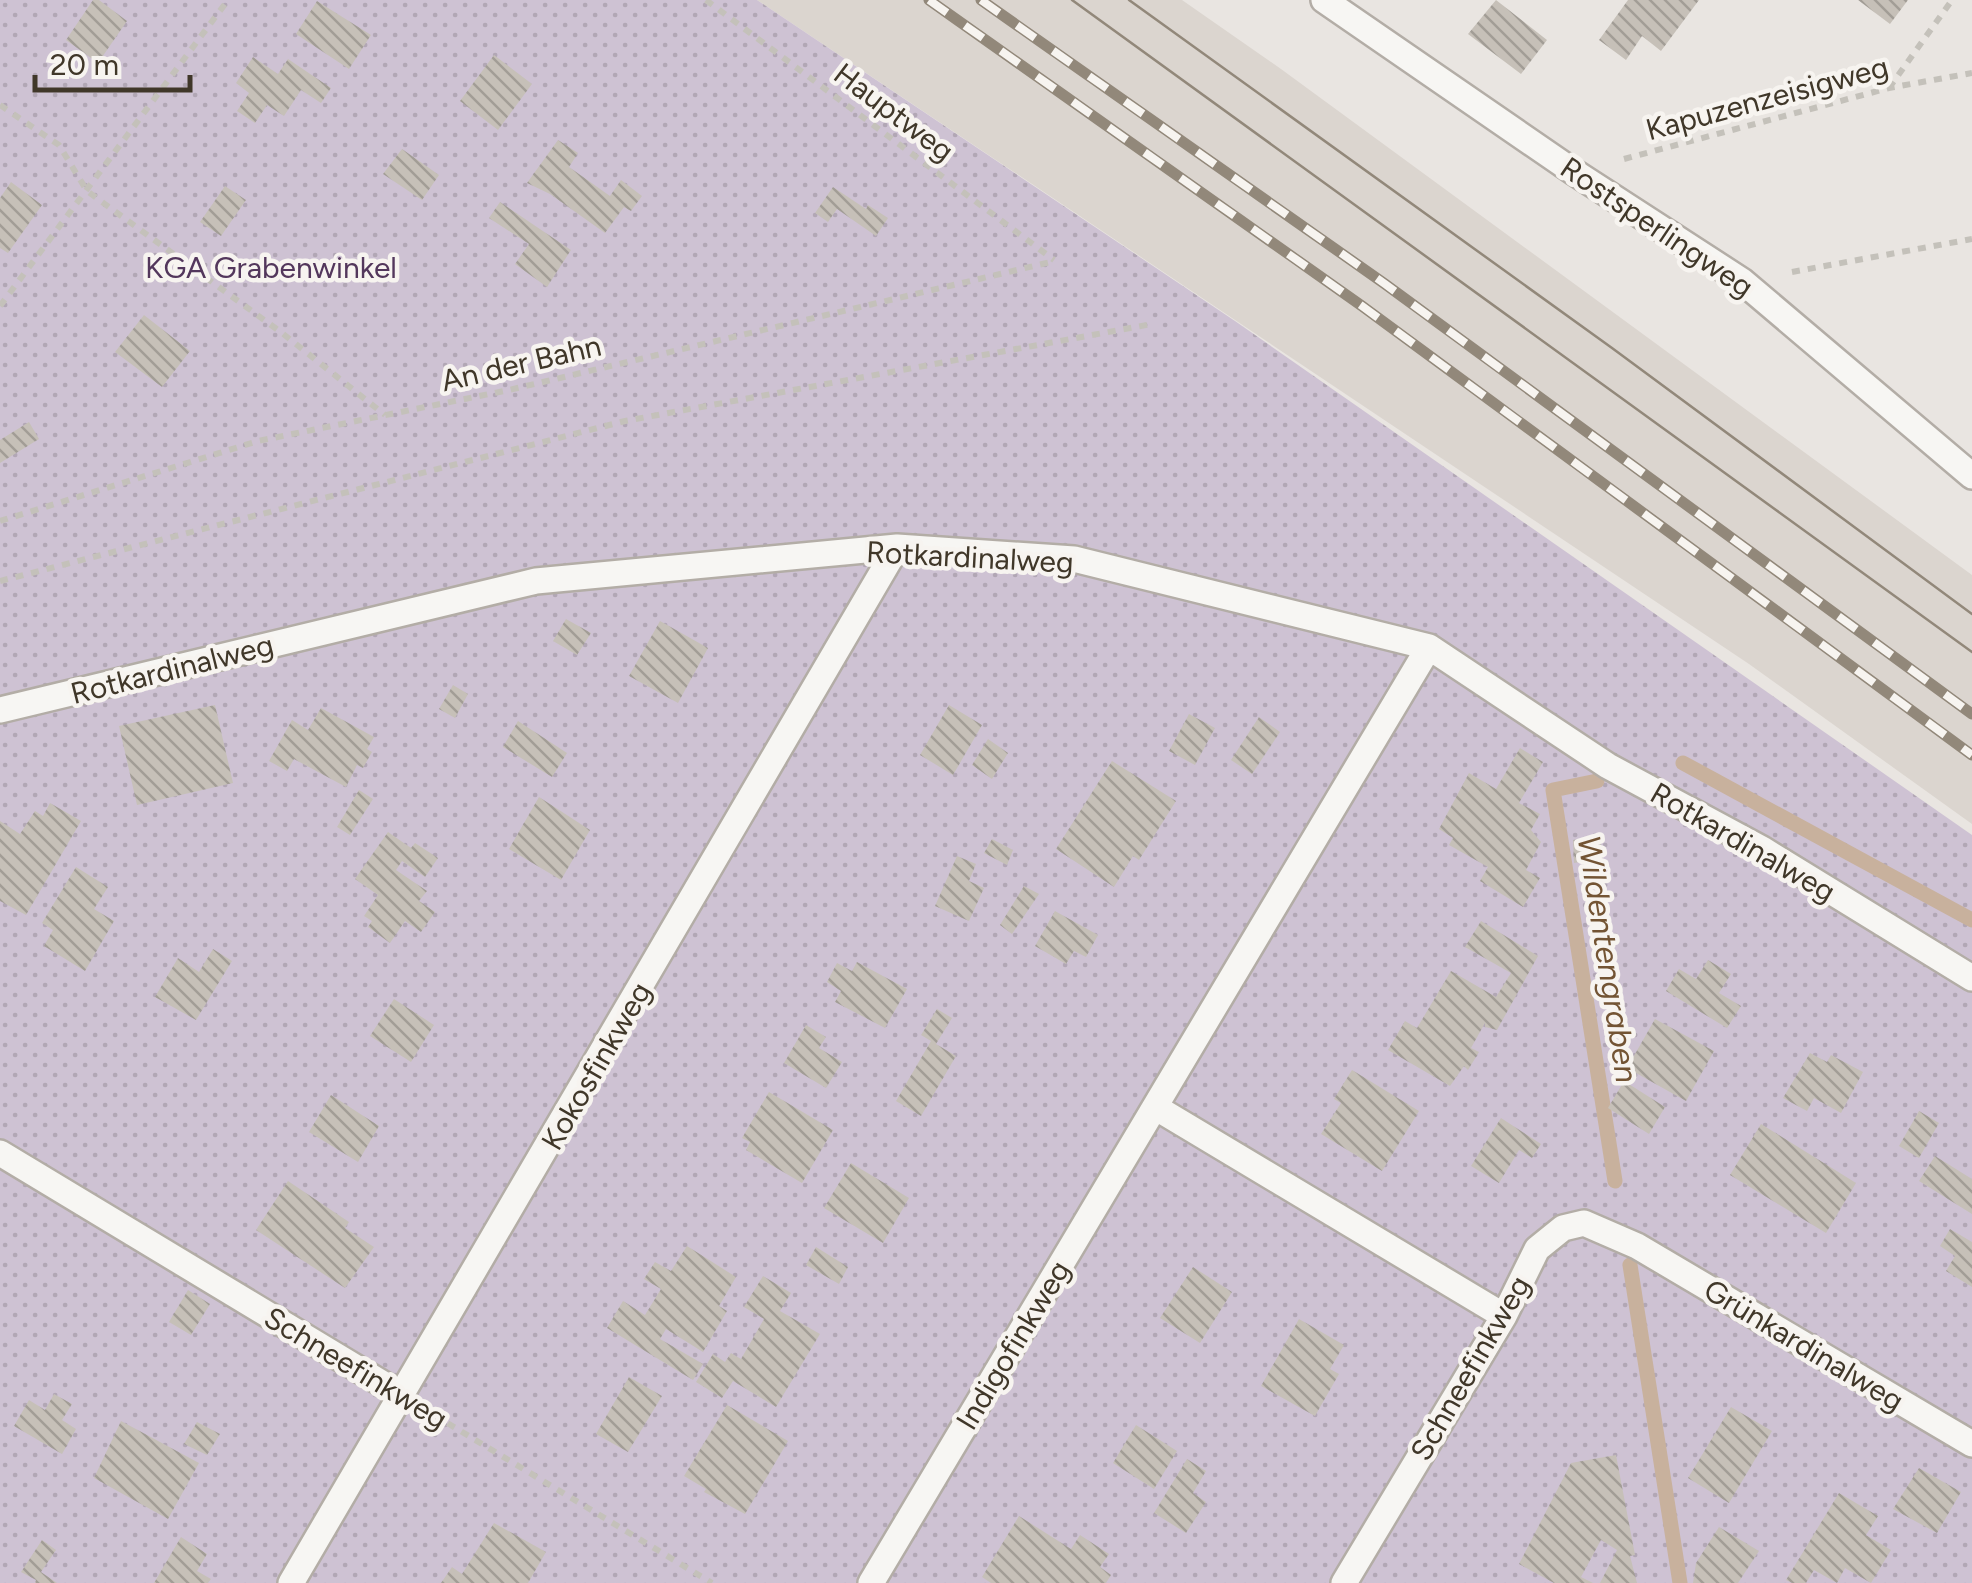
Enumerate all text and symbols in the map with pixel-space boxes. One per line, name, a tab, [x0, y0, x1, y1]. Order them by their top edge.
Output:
scale bar	[35, 30, 190, 92]
text: 20 m	[50, 46, 119, 83]
street label: Kapuzenzeisigweg	[1642, 48, 1892, 148]
street label: Hauptweg	[827, 55, 961, 169]
street label: Rostsperlingweg	[1553, 149, 1761, 305]
park label: KGA Grabenwinkel	[145, 249, 397, 286]
street label: An der Bahn	[437, 327, 605, 399]
street label: Rotkardinalweg	[865, 533, 1075, 581]
street label: Rotkardinalweg	[67, 626, 277, 712]
street label: Rotkardinalweg	[1644, 774, 1842, 910]
water label: Wildentengraben	[1570, 833, 1646, 1085]
street label: Kokosfinkweg	[533, 976, 659, 1156]
street label: Indigofinkweg	[948, 1254, 1078, 1436]
street label: Schneefinkweg	[1402, 1269, 1538, 1467]
street label: Grünkardinalweg	[1697, 1271, 1911, 1419]
street label: Schneefinkweg	[258, 1299, 454, 1437]

